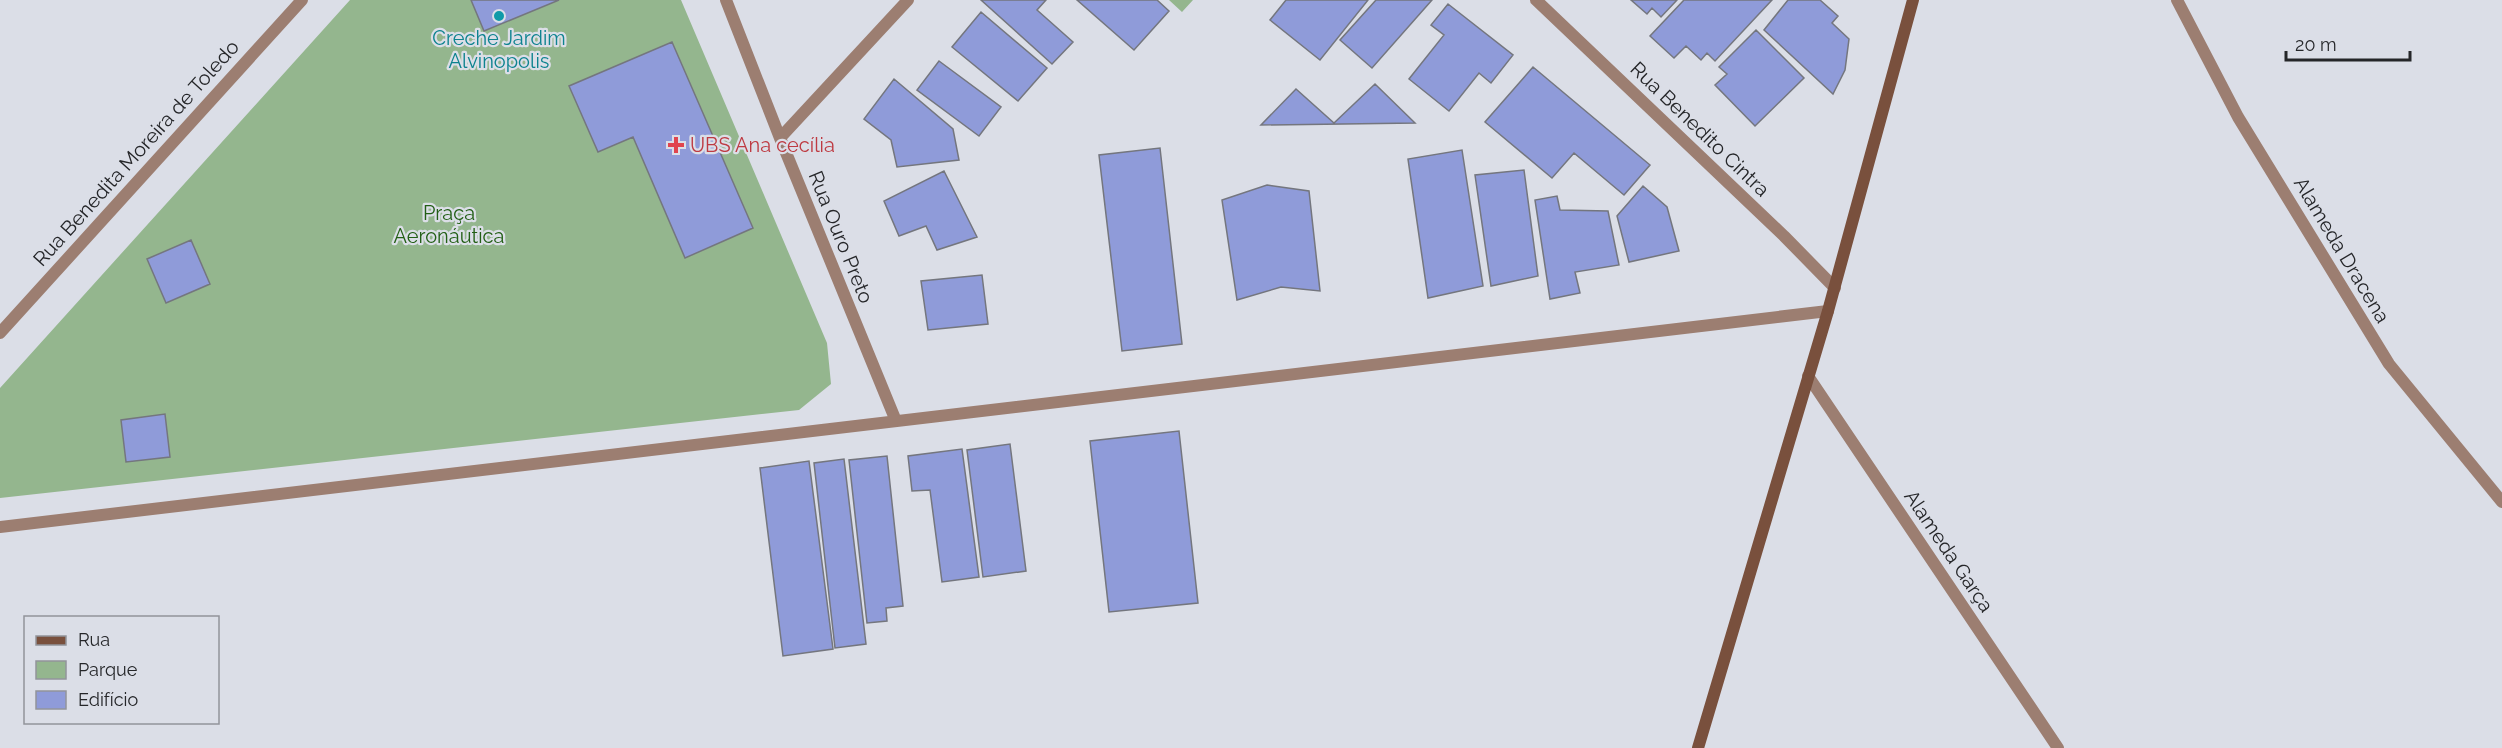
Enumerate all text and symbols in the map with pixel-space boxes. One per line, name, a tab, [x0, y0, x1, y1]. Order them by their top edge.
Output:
marker: Creche Jardim Alvinopolis	[492, 9, 506, 23]
scale bar	[2286, 24, 2410, 62]
place label: Creche Jardim Alvinopolis	[432, 26, 566, 73]
text: 20 m	[2295, 34, 2337, 55]
street label: Rua Benedita Moreira de Toledo	[28, 35, 244, 271]
street label: Rua Benedito Cintra	[1626, 57, 1774, 201]
place label: UBS Ana cecília	[690, 133, 835, 157]
marker: UBS Ana cecília	[667, 136, 685, 154]
street label: Rua Ouro Preto	[804, 167, 878, 307]
street label: Alameda Dracena	[2289, 173, 2395, 327]
park label: Praça Aeronáutica	[394, 201, 504, 248]
street label: Alameda Garça	[1899, 485, 1999, 617]
legend	[24, 616, 219, 724]
text: Rua	[78, 629, 110, 650]
text: Parque	[78, 659, 138, 680]
text: Edifício	[78, 689, 138, 710]

